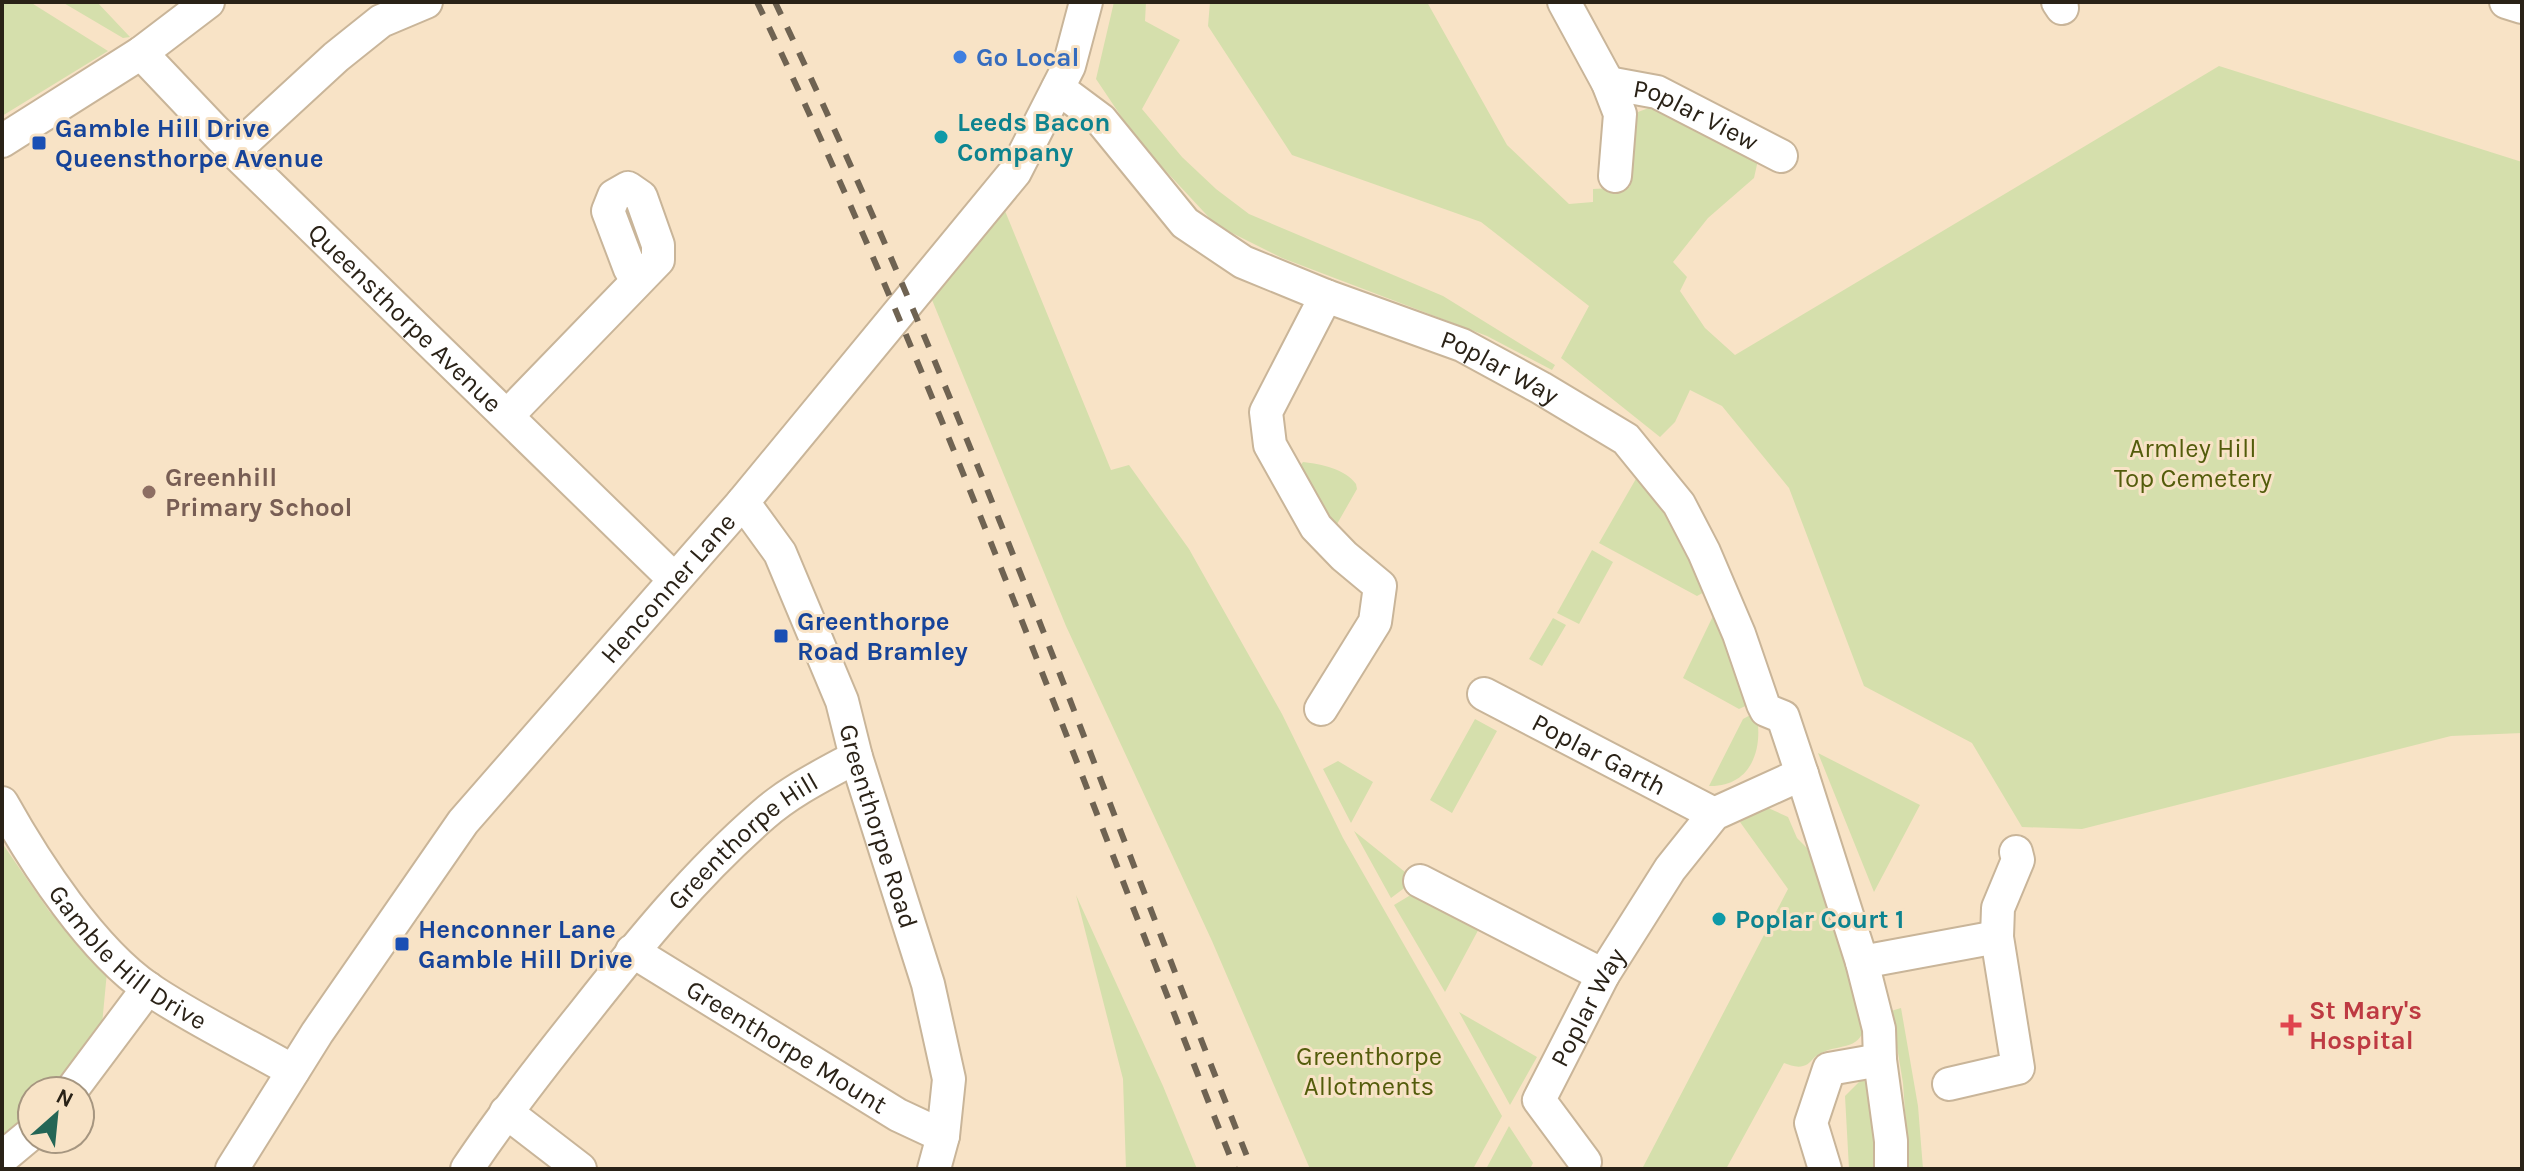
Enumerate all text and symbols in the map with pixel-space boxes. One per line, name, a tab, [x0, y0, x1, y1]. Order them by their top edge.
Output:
place label: Go Local	[976, 42, 1079, 73]
marker: Go Local	[951, 48, 969, 66]
street label: Poplar View	[1631, 72, 1764, 157]
place label: Leeds Bacon Company	[957, 107, 1110, 168]
place label: Gamble Hill Drive Queensthorpe Avenue	[55, 113, 324, 174]
marker: Leeds Bacon Company	[932, 128, 950, 146]
marker: Gamble Hill Drive Queensthorpe Avenue	[30, 134, 48, 152]
street label: Queensthorpe Avenue	[302, 216, 509, 419]
street label: Poplar Way	[1436, 323, 1565, 411]
park label: Armley Hill Top Cemetery	[2114, 433, 2272, 494]
place label: Greenhill Primary School	[165, 462, 352, 523]
marker: Greenhill Primary School	[140, 483, 158, 501]
street label: Henconner Lane	[594, 506, 742, 670]
place label: Greenthorpe Road Bramley	[797, 606, 968, 667]
marker: Greenthorpe Road Bramley	[772, 627, 790, 645]
street label: Poplar Garth	[1527, 706, 1672, 802]
street label: Greenthorpe Road	[833, 721, 925, 932]
street label: Greenthorpe Hill	[661, 766, 823, 916]
street label: Gamble Hill Drive	[42, 879, 212, 1036]
place label: Poplar Court 1	[1735, 904, 1904, 935]
marker: Poplar Court 1	[1710, 910, 1728, 928]
place label: Henconner Lane Gamble Hill Drive	[418, 914, 633, 975]
marker: Henconner Lane Gamble Hill Drive	[393, 935, 411, 953]
street label: Poplar Way	[1543, 942, 1632, 1072]
street label: Greenthorpe Mount	[681, 973, 893, 1120]
place label: St Mary's Hospital	[2309, 995, 2422, 1056]
marker: St Mary's Hospital	[2280, 1014, 2302, 1036]
park label: Greenthorpe Allotments	[1296, 1041, 1442, 1102]
north arrow	[16, 1075, 96, 1155]
text: N	[52, 1083, 78, 1113]

